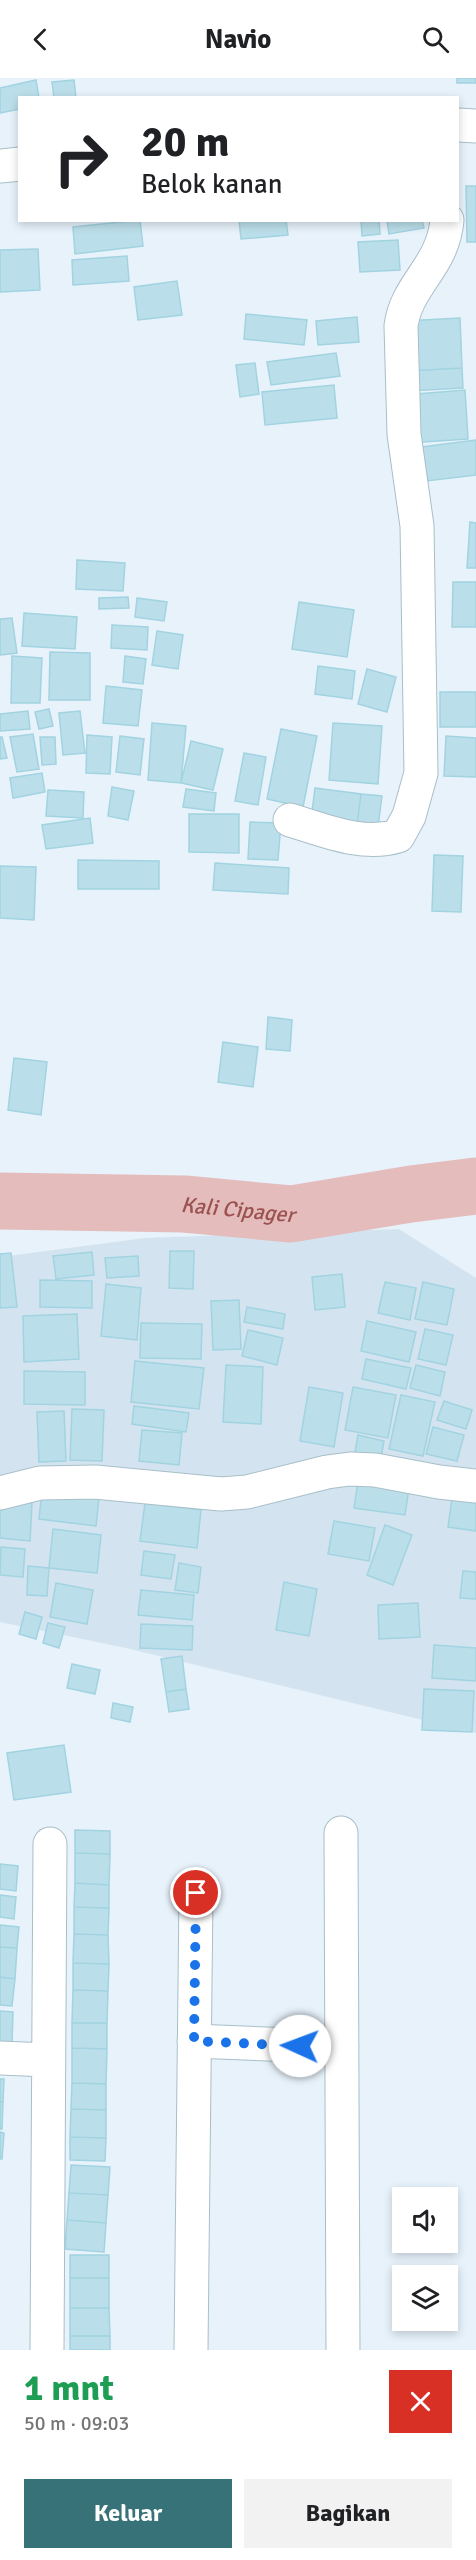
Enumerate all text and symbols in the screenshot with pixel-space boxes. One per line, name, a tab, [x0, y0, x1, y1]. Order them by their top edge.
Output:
icon: back	[24, 23, 57, 56]
text: Navio	[205, 23, 271, 56]
icon: search	[419, 23, 452, 56]
text: 20 m	[141, 117, 230, 168]
icon: right	[42, 120, 120, 198]
text: Belok kanan	[141, 168, 282, 201]
water label: Kali Cipager	[180, 1190, 299, 1228]
pin	[170, 1867, 221, 1918]
icon: arrive	[179, 1876, 212, 1909]
position arrow	[268, 2014, 332, 2078]
map controls	[392, 2187, 458, 2331]
button: sound	[392, 2187, 458, 2253]
button: layers	[392, 2265, 458, 2331]
text: 1 mnt	[24, 2366, 114, 2411]
button: close	[389, 2370, 452, 2433]
text: 50 m · 09:03	[24, 2411, 129, 2436]
button: Keluar	[24, 2479, 232, 2548]
button: Bagikan	[244, 2479, 452, 2548]

